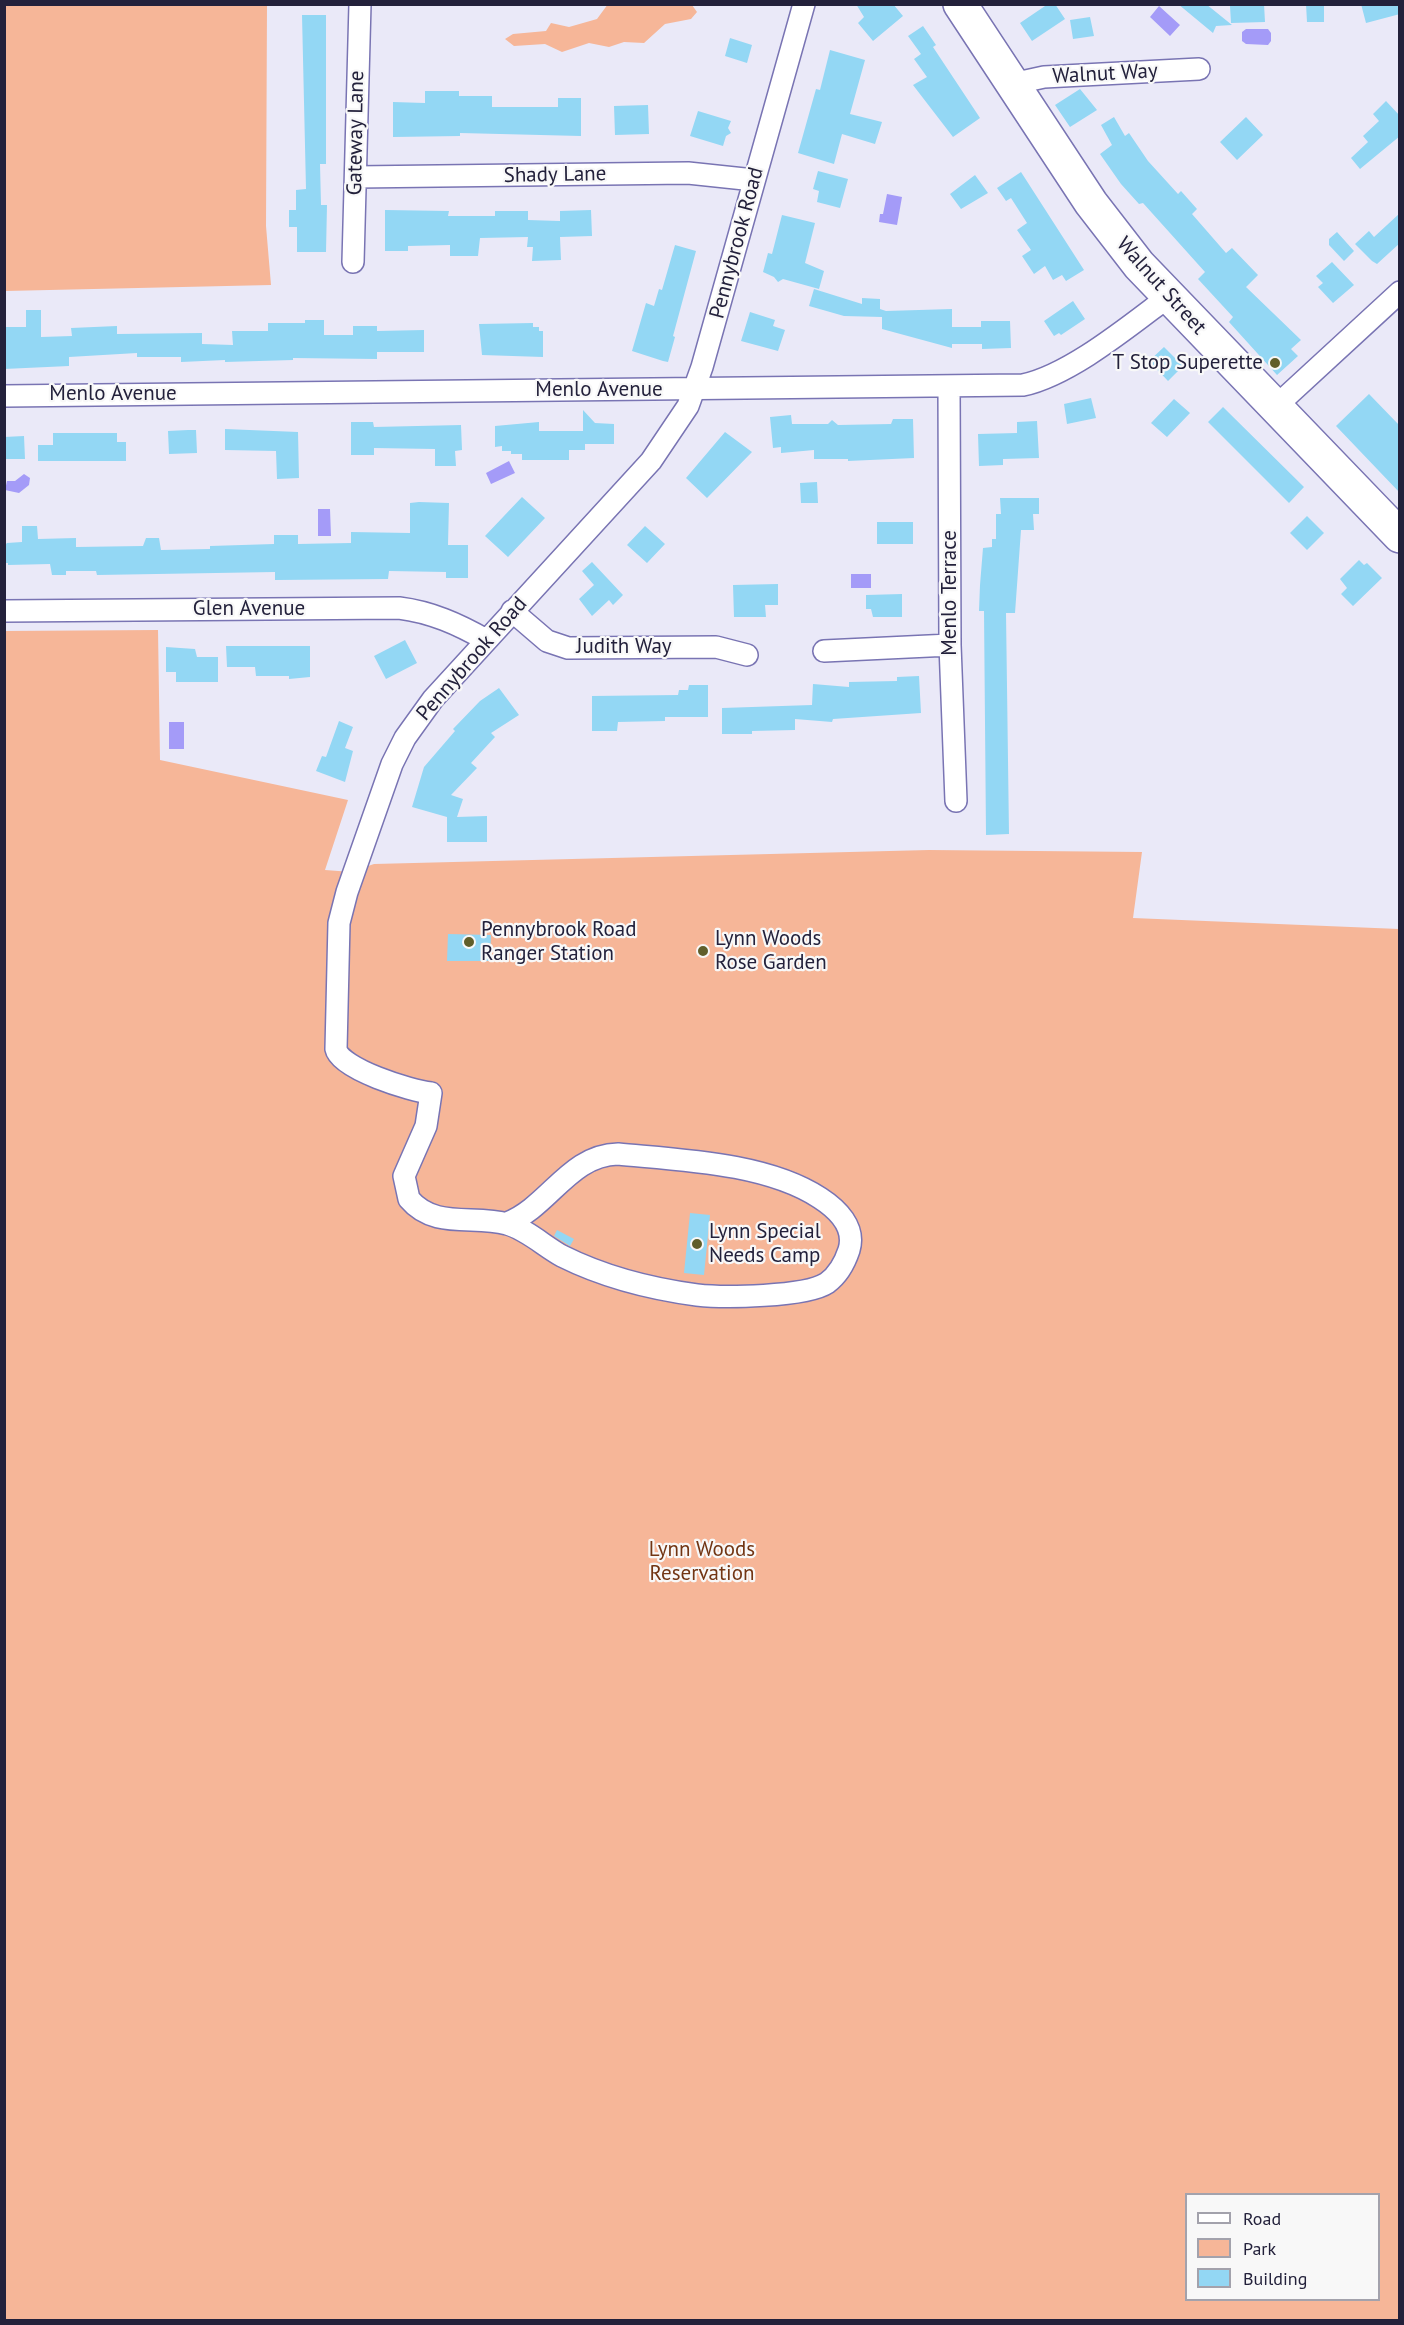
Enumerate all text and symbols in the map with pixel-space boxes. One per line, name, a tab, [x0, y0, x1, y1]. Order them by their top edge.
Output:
street label: Walnut Way	[1052, 59, 1158, 89]
street label: Gateway Lane	[342, 70, 370, 196]
street label: Shady Lane	[503, 162, 607, 188]
street label: Pennybrook Road	[705, 165, 769, 321]
street label: Walnut Street	[1111, 232, 1211, 340]
place label: T Stop Superette	[1112, 350, 1263, 376]
marker: T Stop Superette	[1268, 356, 1282, 370]
street label: Menlo Avenue	[535, 377, 663, 403]
street label: Menlo Avenue	[49, 381, 177, 407]
street label: Menlo Terrace	[937, 530, 963, 656]
street label: Pennybrook Road	[411, 592, 533, 726]
street label: Glen Avenue	[193, 596, 305, 622]
street label: Judith Way	[576, 634, 672, 660]
place label: Pennybrook Road Ranger Station	[481, 917, 637, 967]
place label: Lynn Woods Rose Garden	[715, 926, 827, 976]
marker: Pennybrook Road Ranger Station	[462, 935, 476, 949]
marker: Lynn Woods Rose Garden	[696, 944, 710, 958]
place label: Lynn Special Needs Camp	[709, 1219, 821, 1269]
marker: Lynn Special Needs Camp	[690, 1237, 704, 1251]
park label: Lynn Woods Reservation	[649, 1537, 755, 1587]
legend	[1185, 2193, 1380, 2301]
text: Road	[1243, 2207, 1281, 2230]
text: Park	[1243, 2237, 1276, 2260]
text: Building	[1243, 2267, 1307, 2290]

